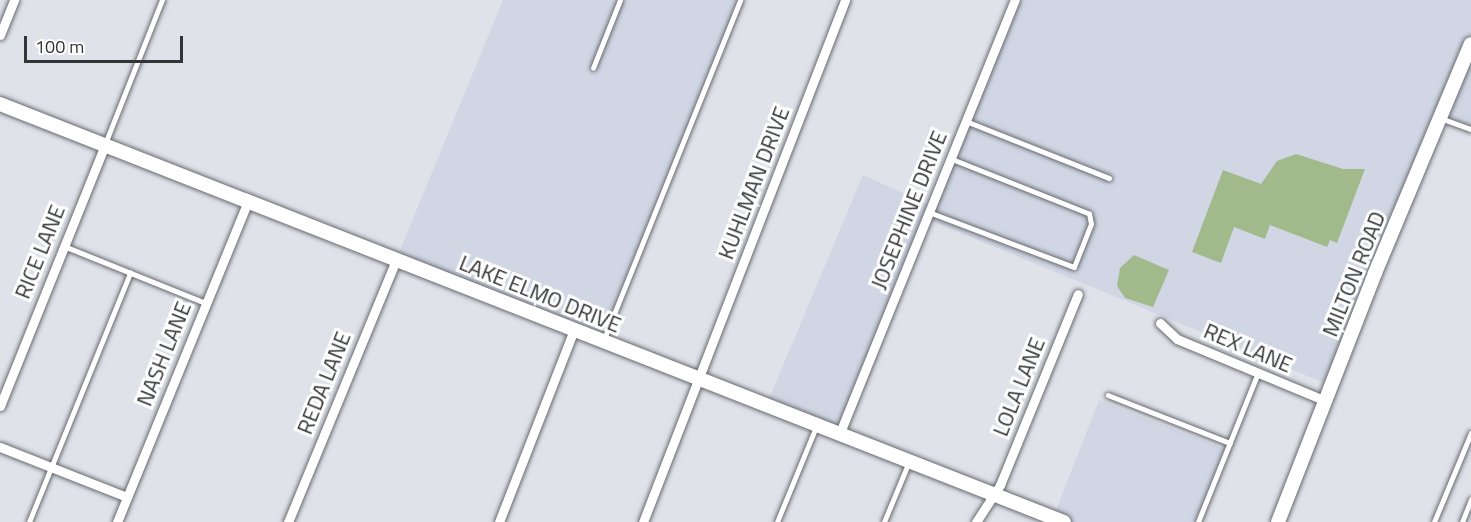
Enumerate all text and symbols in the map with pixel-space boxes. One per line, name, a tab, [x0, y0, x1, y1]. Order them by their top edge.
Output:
scale bar	[27, 24, 186, 62]
text: 100 m	[35, 33, 84, 60]
street label: KUHLMAN DRIVE	[713, 103, 795, 263]
street label: JOSEPHINE DRIVE	[865, 127, 953, 293]
street label: RICE LANE	[9, 201, 71, 303]
street label: MILTON ROAD	[1317, 207, 1391, 341]
street label: LAKE ELMO DRIVE	[455, 250, 625, 338]
street label: NASH LANE	[131, 298, 197, 410]
street label: REX LANE	[1200, 318, 1296, 378]
street label: REDA LANE	[291, 328, 357, 438]
street label: LOLA LANE	[987, 334, 1051, 440]

